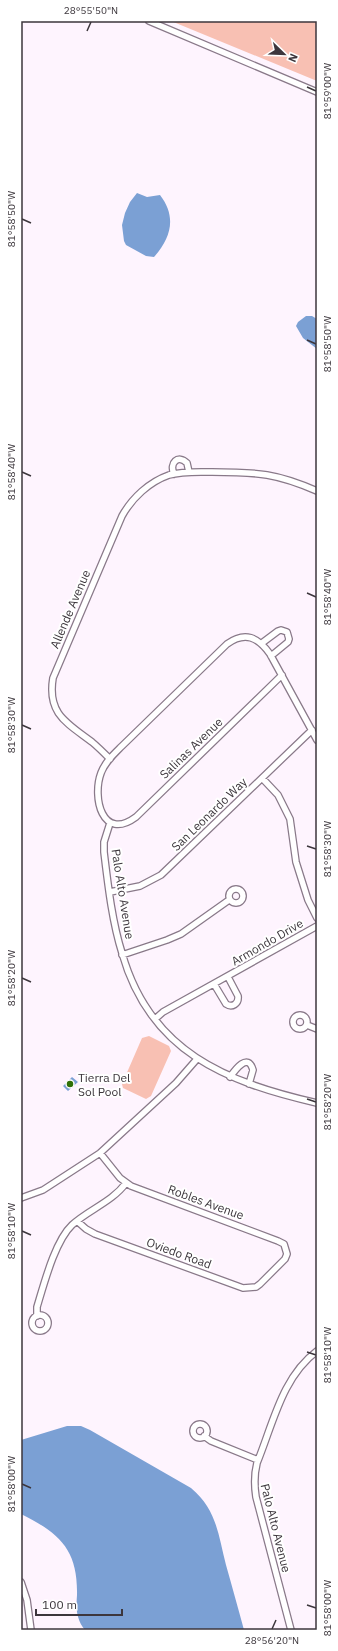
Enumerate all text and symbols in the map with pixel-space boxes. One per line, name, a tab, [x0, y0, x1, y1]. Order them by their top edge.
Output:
text: 28°55'50"N	[64, 4, 118, 17]
north arrow	[264, 34, 304, 74]
text: N	[285, 52, 301, 64]
text: 81°59'00"W	[321, 63, 334, 119]
text: 81°58'50"W	[5, 191, 18, 247]
text: 81°58'50"W	[321, 316, 334, 372]
text: 81°58'40"W	[5, 444, 18, 500]
street label: Allende Avenue	[47, 567, 93, 651]
text: 81°58'40"W	[321, 569, 334, 625]
text: 81°58'30"W	[5, 697, 18, 753]
street label: Salinas Avenue	[156, 714, 226, 782]
street label: San Leonardo Way	[168, 774, 250, 854]
text: 81°58'30"W	[321, 821, 334, 877]
street label: Palo Alto Avenue	[108, 848, 138, 941]
street label: Armondo Drive	[228, 915, 306, 969]
text: 81°58'20"W	[5, 950, 18, 1006]
place label: Tierra Del Sol Pool	[78, 1070, 130, 1099]
text: 81°58'20"W	[321, 1074, 334, 1130]
marker: Tierra Del Sol Pool	[65, 1079, 75, 1089]
street label: Robles Avenue	[166, 1181, 246, 1223]
text: 81°58'10"W	[5, 1203, 18, 1259]
street label: Oviedo Road	[144, 1234, 214, 1272]
text: 81°58'10"W	[321, 1327, 334, 1383]
text: 81°58'00"W	[5, 1456, 18, 1512]
street label: Palo Alto Avenue	[258, 1482, 294, 1574]
text: 81°58'00"W	[321, 1580, 334, 1636]
scale bar	[36, 1591, 122, 1617]
text: 100 m	[42, 1597, 77, 1612]
text: 28°56'20"N	[245, 1634, 299, 1647]

